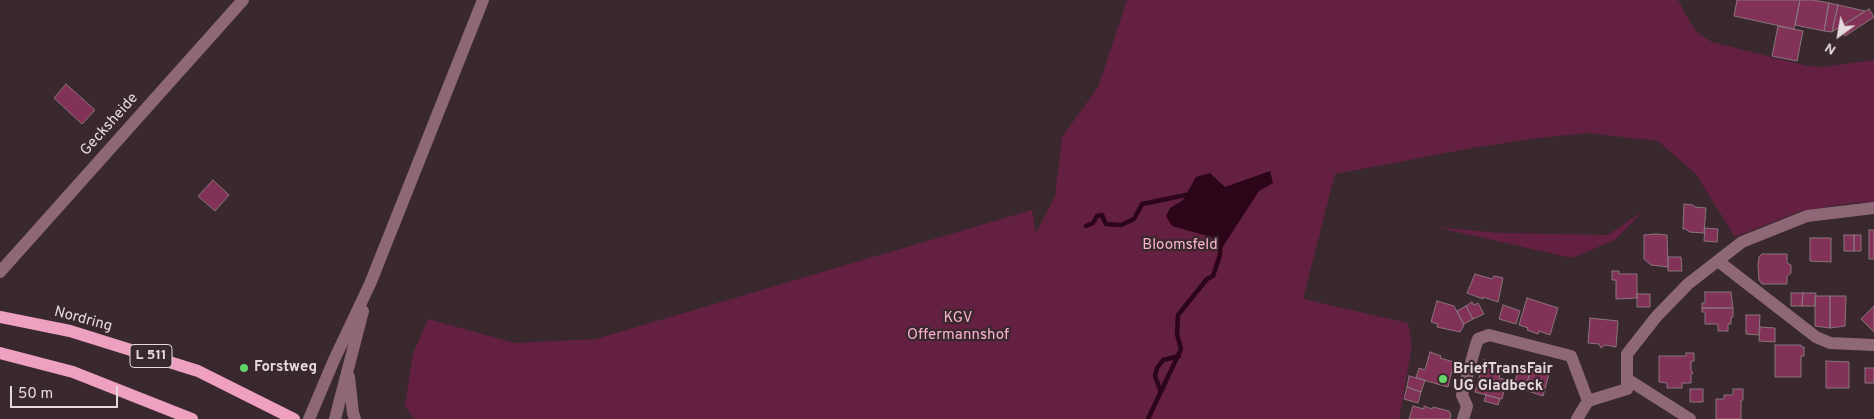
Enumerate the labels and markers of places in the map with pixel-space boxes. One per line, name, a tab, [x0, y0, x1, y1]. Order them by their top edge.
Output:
place label: Forstweg	[254, 359, 317, 377]
place label: BriefTransFair UG Gladbeck	[1453, 361, 1553, 396]
marker: Forstweg	[238, 362, 250, 374]
marker: BriefTransFair UG Gladbeck	[1437, 373, 1449, 385]

